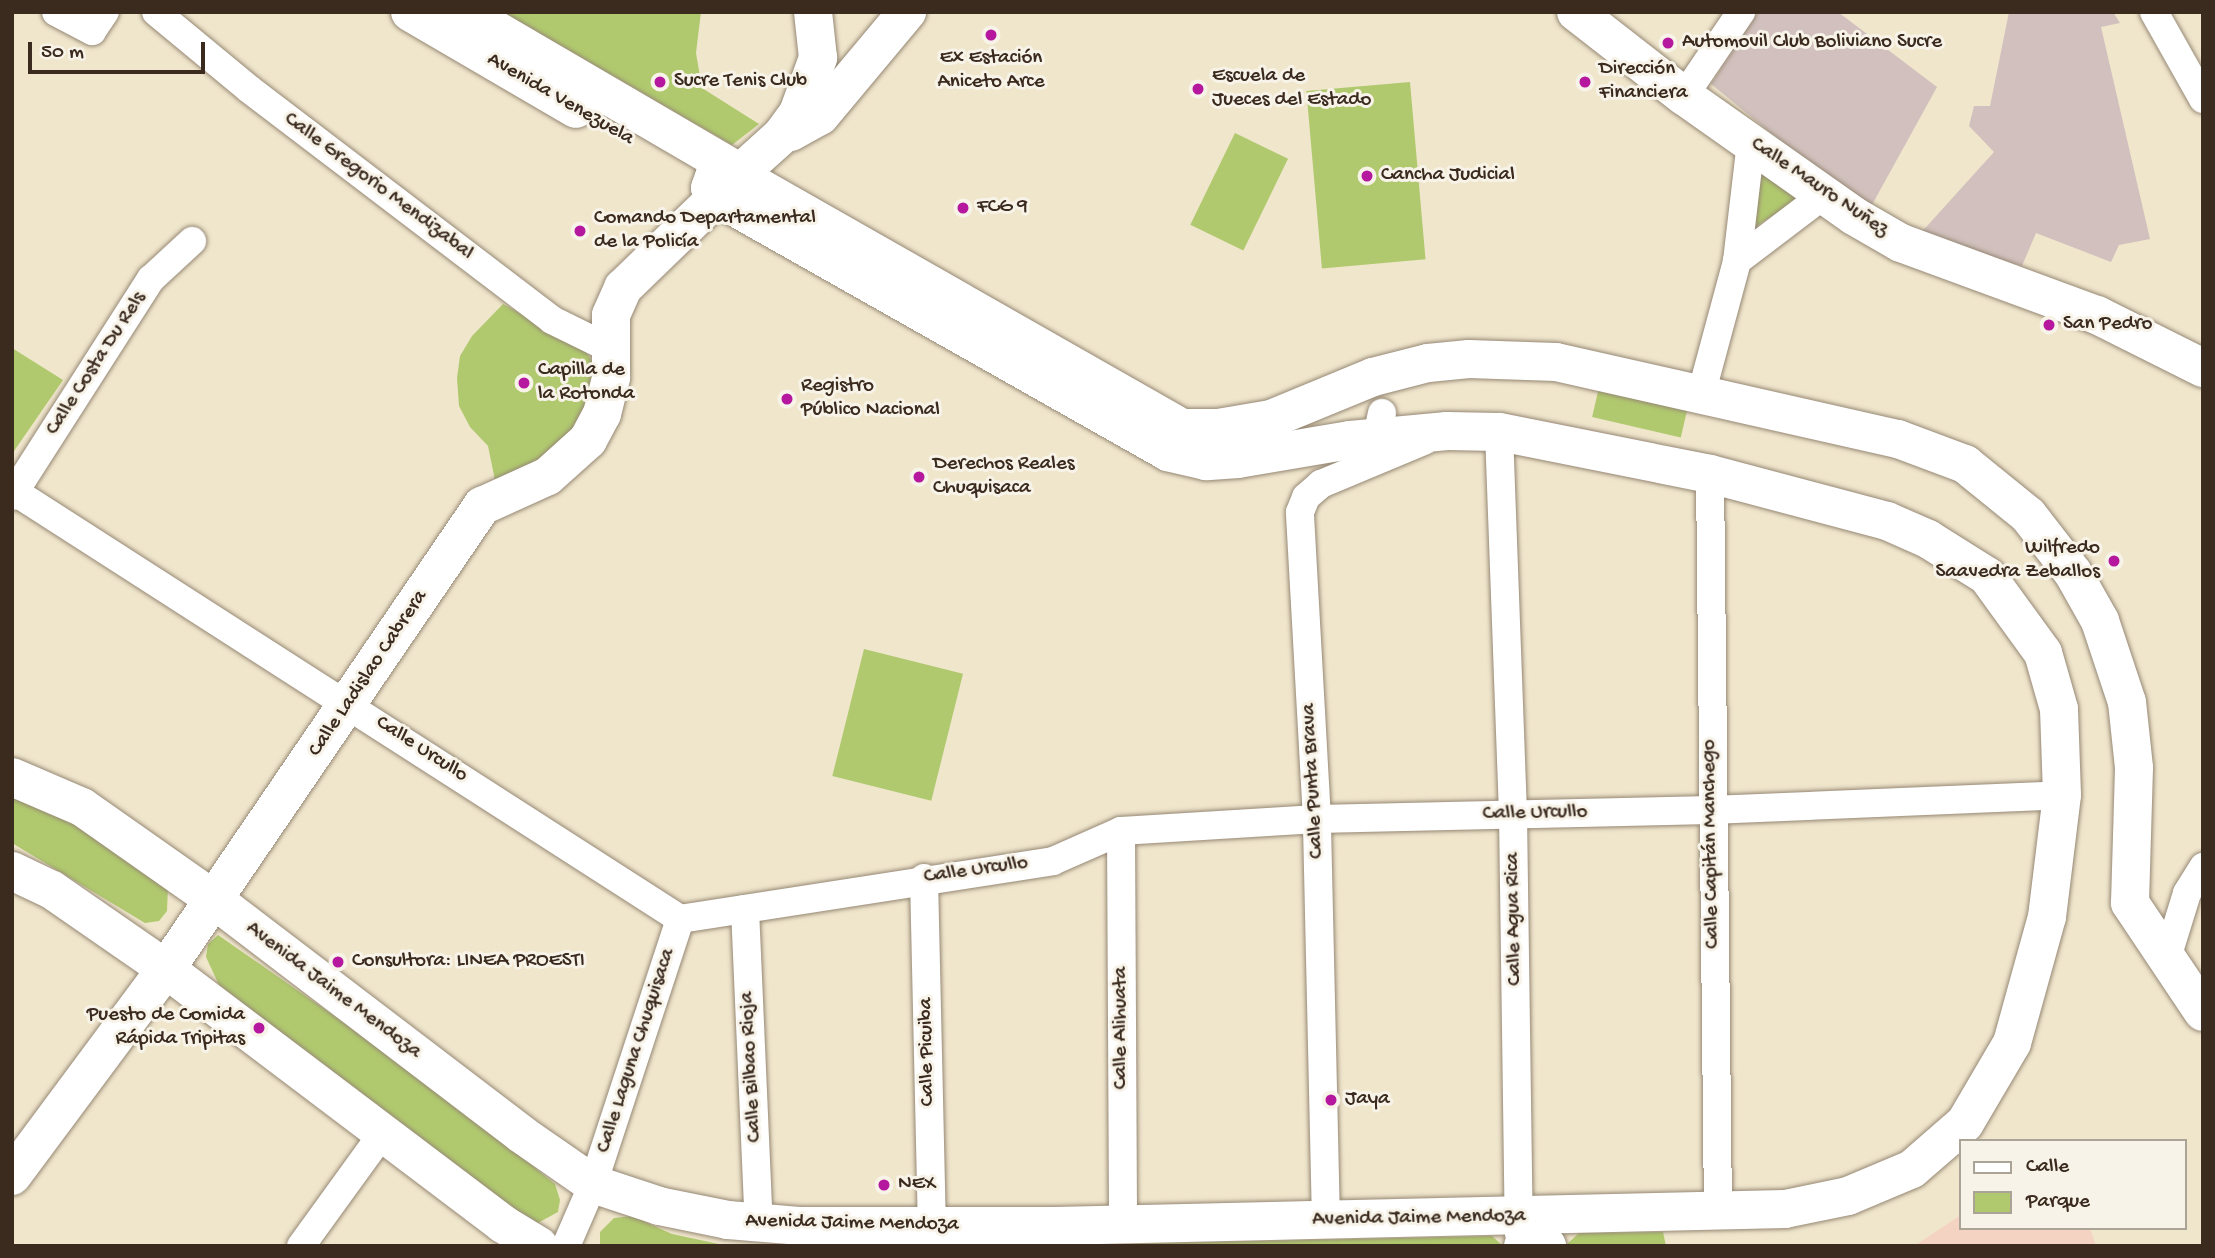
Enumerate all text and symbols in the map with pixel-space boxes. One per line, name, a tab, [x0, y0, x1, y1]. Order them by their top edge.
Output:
marker: Ex Estación Aniceto Arce	[983, 27, 999, 43]
scale bar	[32, 28, 208, 72]
place label: Automovil Club Boliviano Sucre	[1682, 30, 1942, 56]
marker: Automovil Club Boliviano Sucre	[1660, 35, 1676, 51]
text: 50 m	[41, 41, 84, 66]
place label: Ex Estación Aniceto Arce	[937, 46, 1045, 96]
street label: Avenida Venezuela	[482, 48, 638, 152]
place label: Dirección Financiera	[1599, 57, 1688, 107]
place label: Escuela de Jueces del Estado	[1212, 64, 1371, 114]
place label: Sucre Tenis Club	[674, 69, 807, 95]
marker: Sucre Tenis Club	[652, 74, 668, 90]
marker: Dirección Financiera	[1577, 74, 1593, 90]
marker: Escuela de Jueces del Estado	[1190, 81, 1206, 97]
street label: Calle Gregorio Mendizabal	[278, 107, 478, 267]
street label: Calle Mauro Nuñez	[1745, 133, 1893, 243]
place label: Cancha Judicial	[1381, 163, 1515, 189]
marker: Cancha Judicial	[1359, 168, 1375, 184]
place label: FCG 9	[977, 195, 1028, 221]
marker: FCG 9	[955, 200, 971, 216]
place label: Comando Departamental de la Policía	[594, 206, 816, 256]
marker: Comando Departamental de la Policía	[572, 223, 588, 239]
street label: Calle Costa Du Rels	[41, 288, 153, 440]
place label: San Pedro	[2063, 312, 2152, 338]
marker: San Pedro	[2041, 317, 2057, 333]
place label: Capilla de la Rotonda	[538, 358, 635, 408]
place label: Registro Público Nacional	[801, 374, 940, 424]
marker: Capilla de la Rotonda	[516, 375, 532, 391]
marker: Registro Público Nacional	[779, 391, 795, 407]
place label: Derechos Reales Chuquisaca	[933, 452, 1075, 502]
marker: Derechos Reales Chuquisaca	[911, 469, 927, 485]
place label: Wilfredo Saavedra Zeballos	[1935, 536, 2100, 586]
marker: Wilfredo Saavedra Zeballos	[2106, 553, 2122, 569]
street label: Calle Ladislao Cabrera	[304, 586, 434, 762]
street label: Calle Punta Brava	[1297, 703, 1331, 859]
street label: Calle Urcullo	[370, 711, 472, 789]
street label: Calle Capitán Manchego	[1698, 739, 1726, 949]
street label: Calle Urcullo	[1482, 800, 1588, 828]
street label: Calle Urcullo	[922, 851, 1030, 891]
street label: Calle Agua Rica	[1501, 852, 1529, 986]
street label: Avenida Jaime Mendoza	[240, 917, 426, 1065]
street label: Calle Laguna Chuquisaca	[592, 946, 682, 1156]
place label: Consultora: LINEA PROESTI	[352, 949, 585, 975]
marker: Consultora: LINEA PROESTI	[330, 954, 346, 970]
street label: Calle Alihuata	[1109, 967, 1135, 1089]
street label: Calle Bilbao Rioja	[735, 991, 769, 1143]
street label: Calle Picuiba	[914, 998, 942, 1106]
place label: Puesto de Comida Rápida Tripitas	[87, 1003, 245, 1053]
marker: Puesto de Comida Rápida Tripitas	[251, 1020, 267, 1036]
place label: Jaya	[1345, 1087, 1390, 1113]
marker: Jaya	[1323, 1092, 1339, 1108]
legend	[1960, 1139, 2187, 1230]
text: Calle	[2026, 1155, 2069, 1180]
place label: NEX	[898, 1172, 936, 1198]
marker: NEX	[876, 1177, 892, 1193]
text: Parque	[2026, 1190, 2090, 1215]
street label: Avenida Jaime Mendoza	[1312, 1205, 1526, 1233]
street label: Avenida Jaime Mendoza	[745, 1210, 959, 1238]

